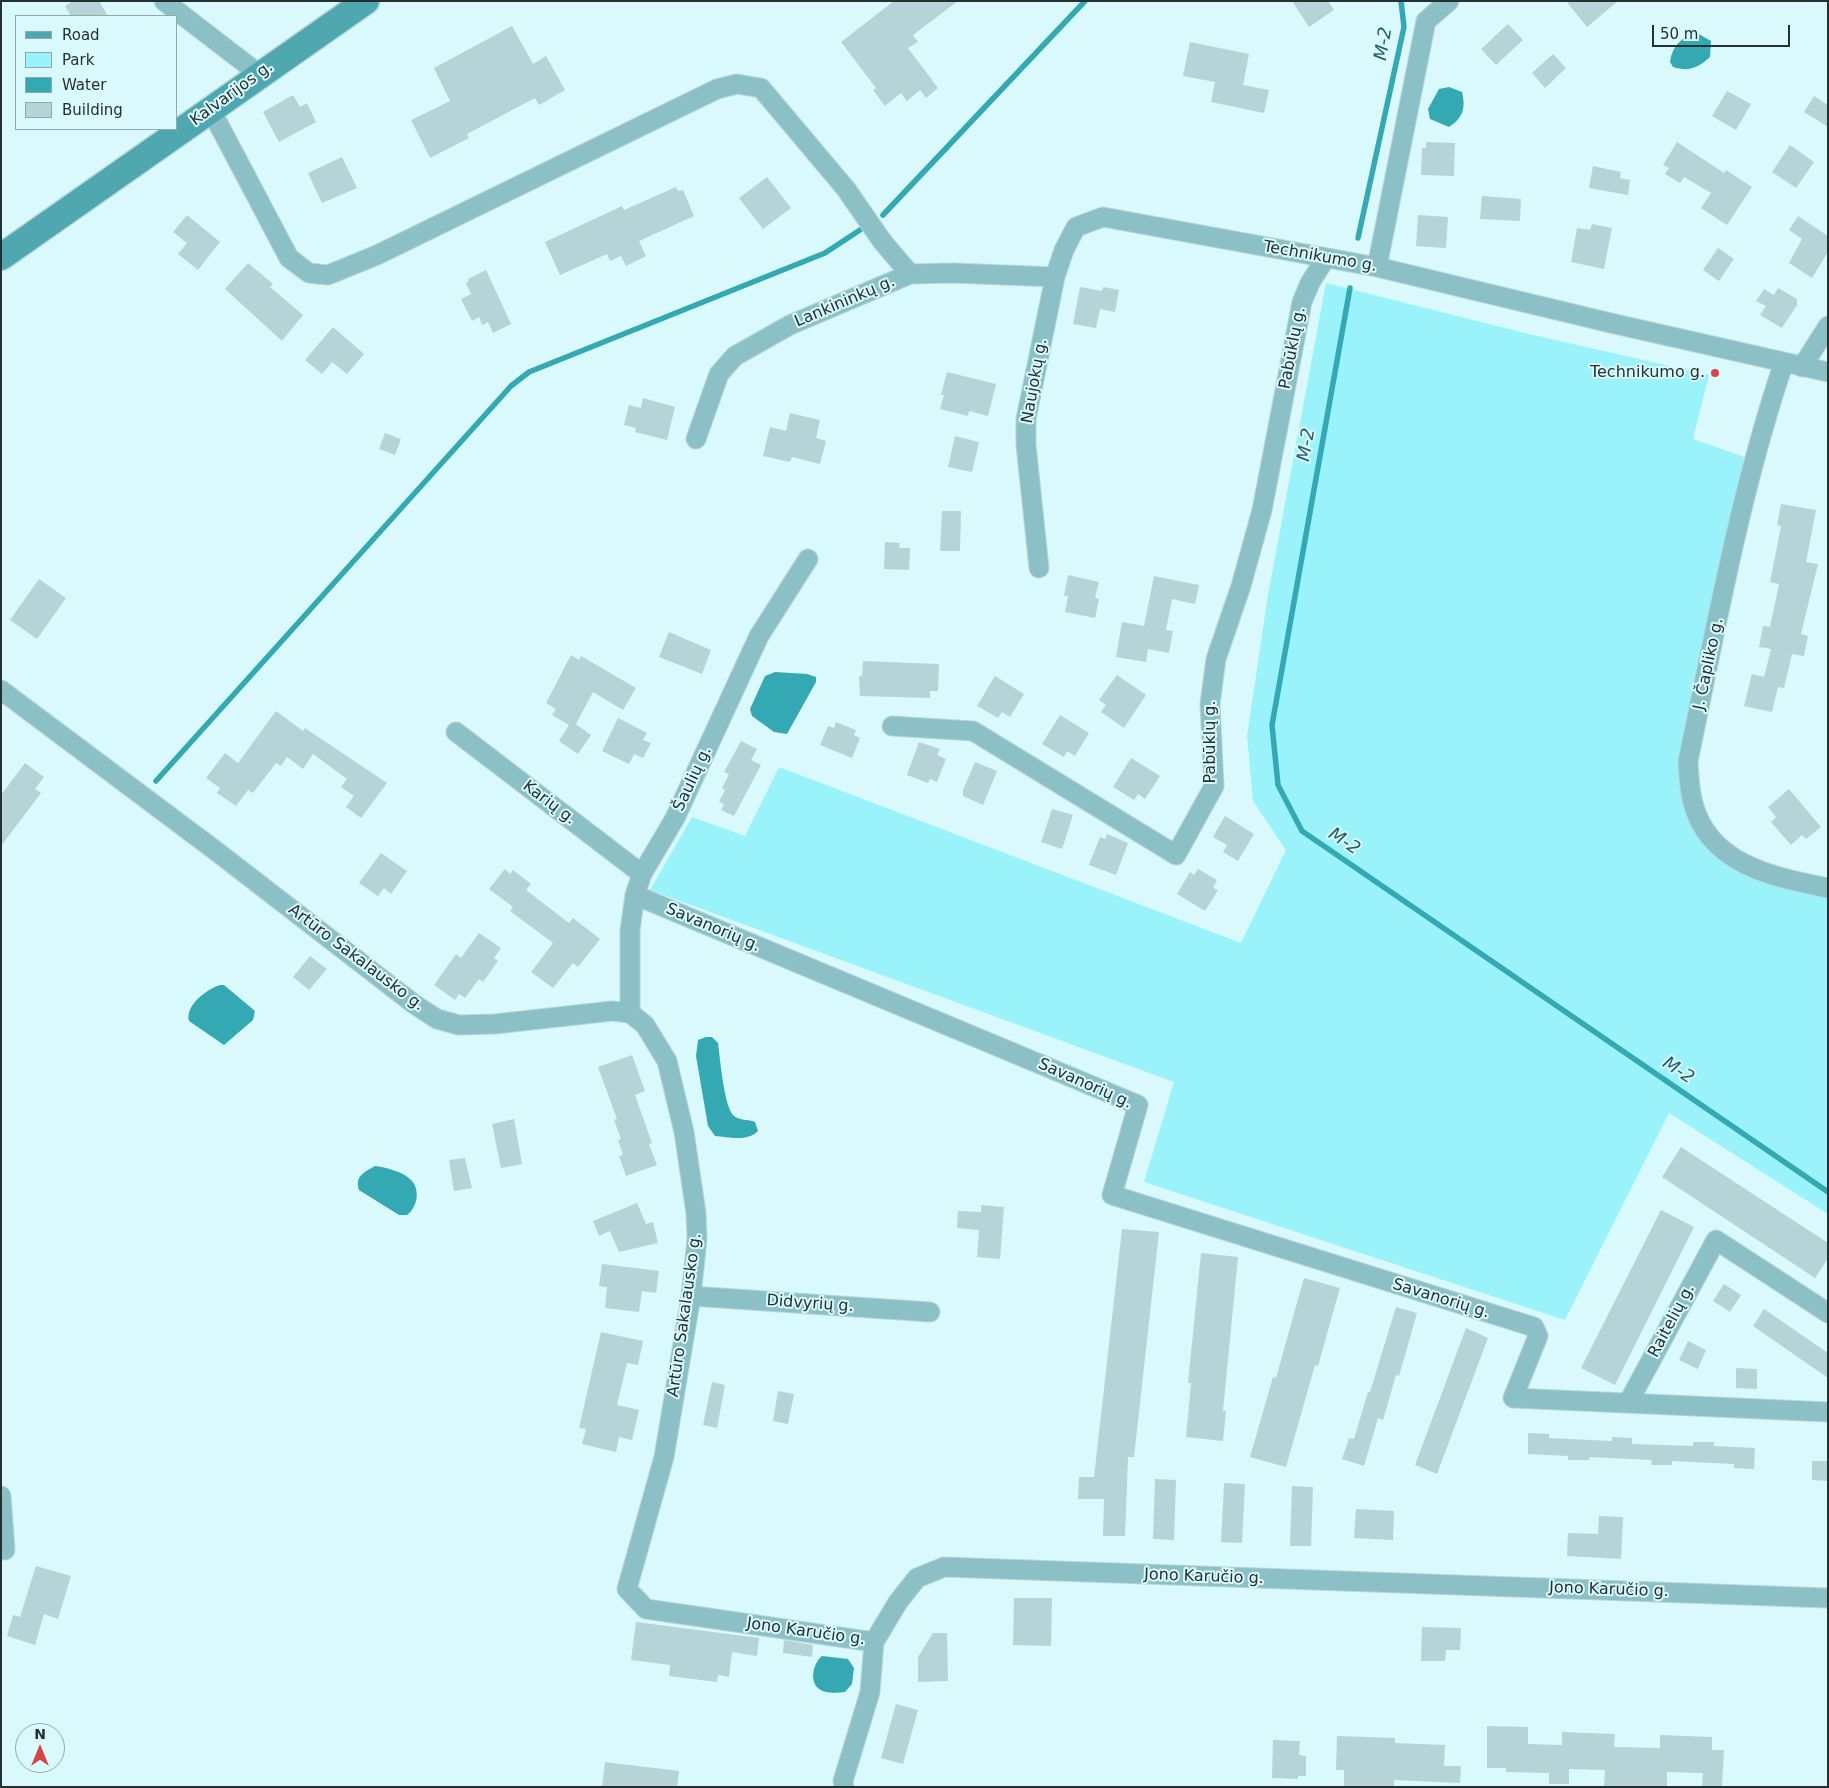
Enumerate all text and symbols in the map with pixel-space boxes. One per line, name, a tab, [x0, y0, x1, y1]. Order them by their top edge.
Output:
legend	[15, 15, 178, 130]
scale bar	[1654, 15, 1792, 47]
text: 50 m	[1660, 25, 1698, 43]
text: Road	[62, 26, 100, 44]
water label: M-2	[1370, 26, 1398, 62]
text: Park	[62, 51, 94, 69]
street label: Kalvarijos g.	[187, 58, 277, 130]
text: Water	[62, 76, 106, 94]
text: Building	[62, 101, 123, 119]
street label: Technikumo g.	[1262, 238, 1378, 276]
street label: Lankininkų g.	[792, 272, 898, 332]
street label: Pabūklų g.	[1276, 305, 1310, 391]
street label: Naujokų g.	[1018, 337, 1052, 425]
place label: Technikumo g.	[1590, 363, 1705, 383]
marker: Technikumo g.	[1709, 367, 1721, 379]
water label: M-2	[1293, 427, 1321, 463]
street label: J. Čapliko g.	[1690, 616, 1728, 712]
street label: Pabūklų g.	[1201, 700, 1221, 784]
street label: Šaulių g.	[670, 743, 716, 815]
street label: Karių g.	[519, 777, 579, 829]
water label: M-2	[1324, 824, 1364, 860]
street label: Savanorių g.	[663, 899, 763, 957]
street label: Artūro Sakalausko g.	[284, 901, 428, 1015]
water label: M-2	[1658, 1053, 1698, 1089]
street label: Savanorių g.	[1035, 1055, 1135, 1113]
street label: Artūro Sakalausko g.	[664, 1232, 706, 1398]
street label: Savanorių g.	[1390, 1275, 1492, 1323]
street label: Raitelių g.	[1645, 1281, 1699, 1361]
street label: Didvyrių g.	[766, 1291, 854, 1317]
street label: Jono Karučio g.	[1144, 1565, 1264, 1589]
street label: Jono Karučio g.	[1549, 1578, 1669, 1602]
street label: Jono Karučio g.	[745, 1614, 867, 1650]
north arrow	[15, 1723, 65, 1773]
text: N	[34, 1726, 46, 1742]

